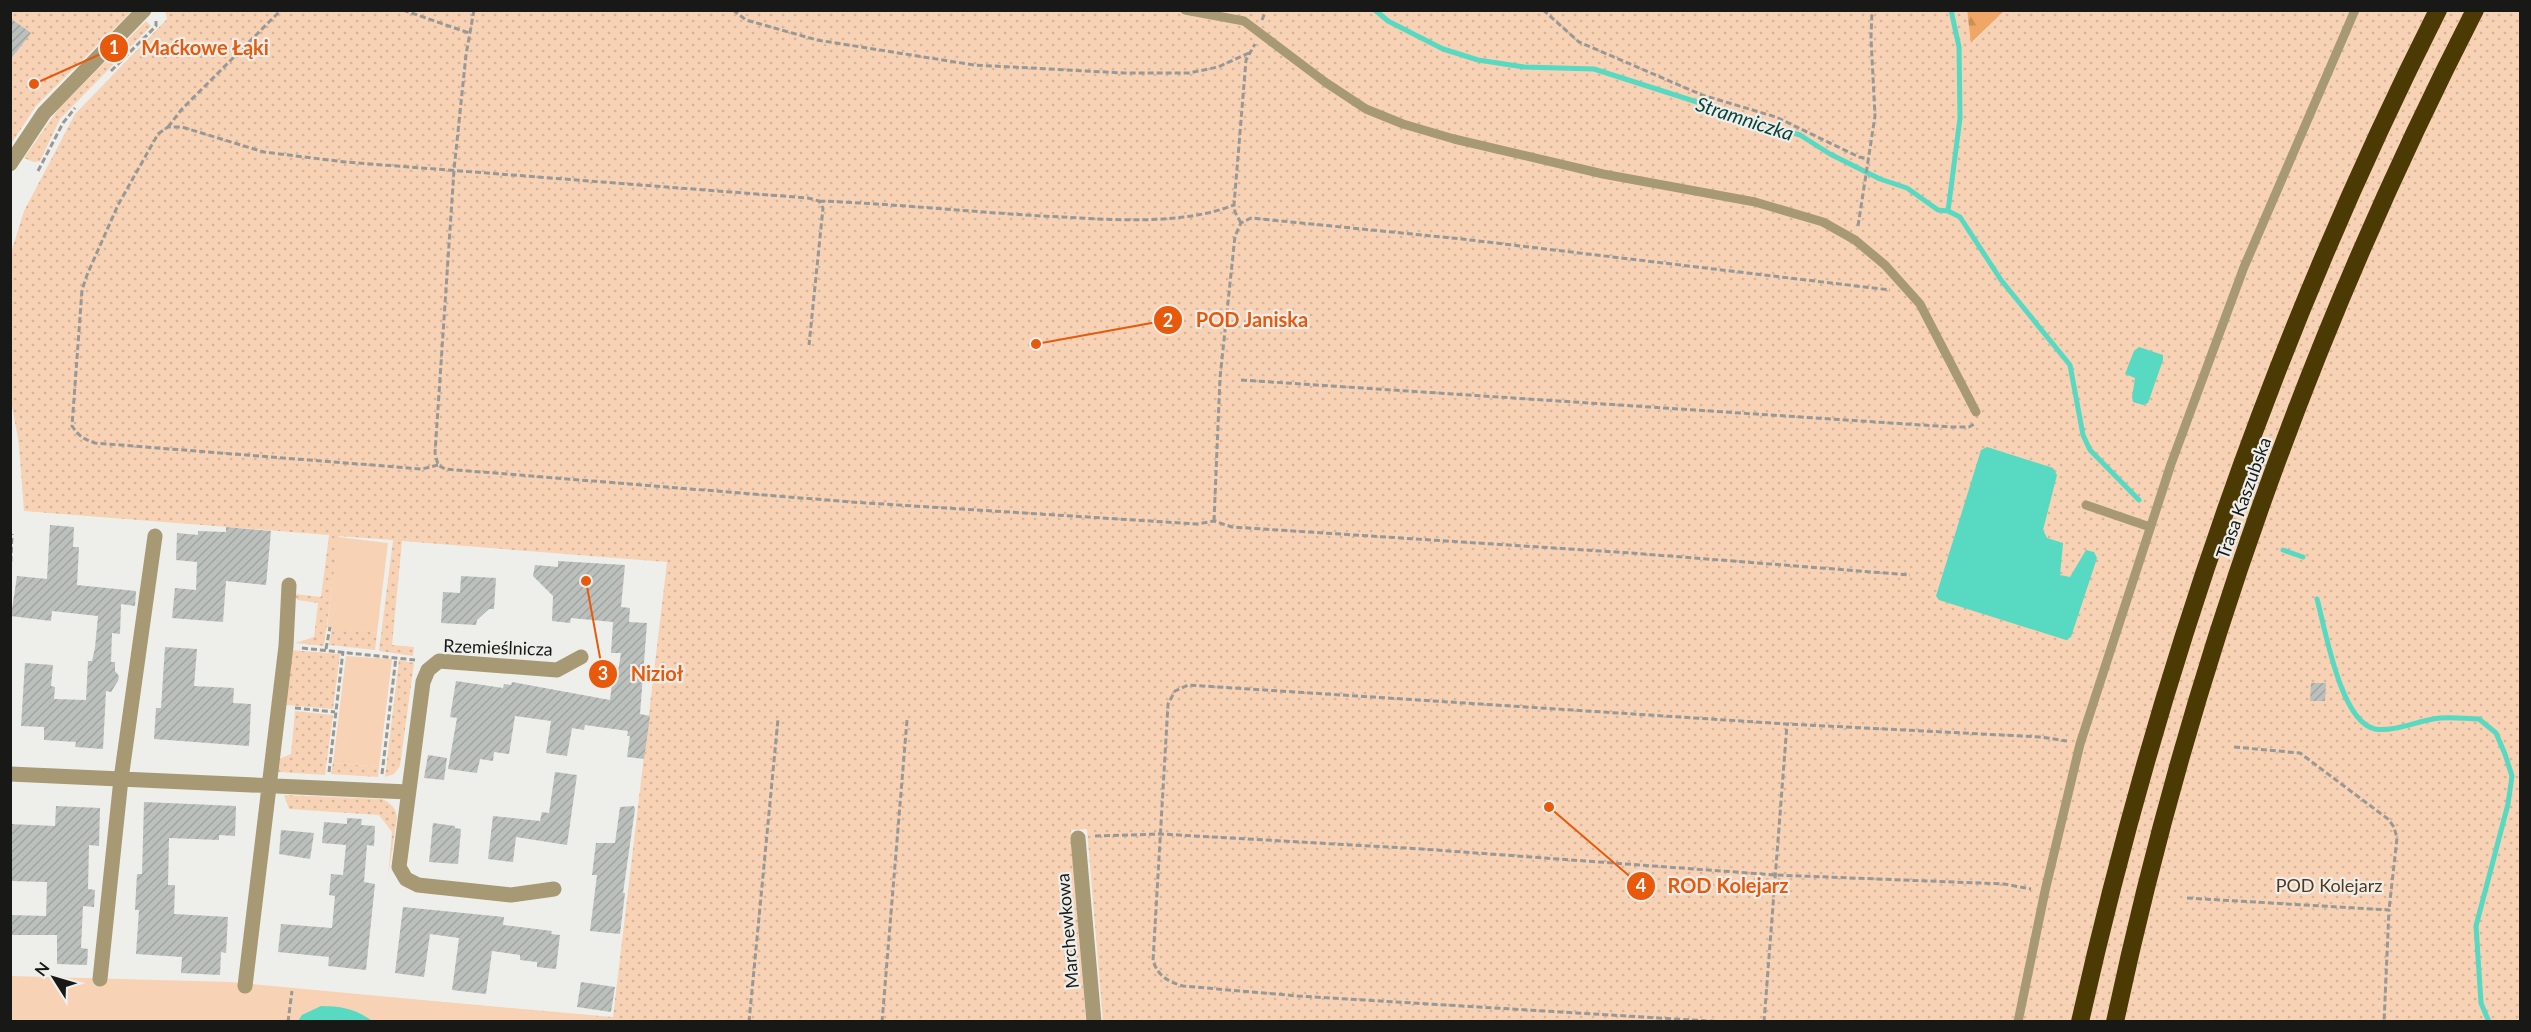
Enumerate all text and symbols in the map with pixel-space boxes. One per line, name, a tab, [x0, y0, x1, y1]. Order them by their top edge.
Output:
callout: Maćkowe Łąki	[99, 29, 281, 67]
text: Maćkowe Łąki	[141, 35, 269, 59]
text: 1	[109, 36, 119, 58]
water label: Stramniczka	[1693, 91, 1797, 145]
callout: POD Janiska	[1153, 301, 1320, 339]
text: POD Janiska	[1196, 307, 1308, 331]
text: 2	[1163, 309, 1173, 331]
street label: Trasa Kaszubska	[2211, 434, 2275, 562]
street label: Rzemieślnicza	[443, 634, 553, 660]
callout: Nizioł	[588, 655, 695, 693]
text: Nizioł	[631, 661, 684, 685]
text: 3	[598, 662, 608, 684]
callout: ROD Kolejarz	[1626, 867, 1801, 905]
street label: Marchewkowa	[1051, 873, 1083, 989]
text: ROD Kolejarz	[1668, 873, 1788, 897]
text: 4	[1636, 874, 1646, 896]
park label: POD Kolejarz	[2276, 874, 2382, 896]
north arrow	[24, 948, 84, 1008]
text: N	[30, 958, 53, 979]

